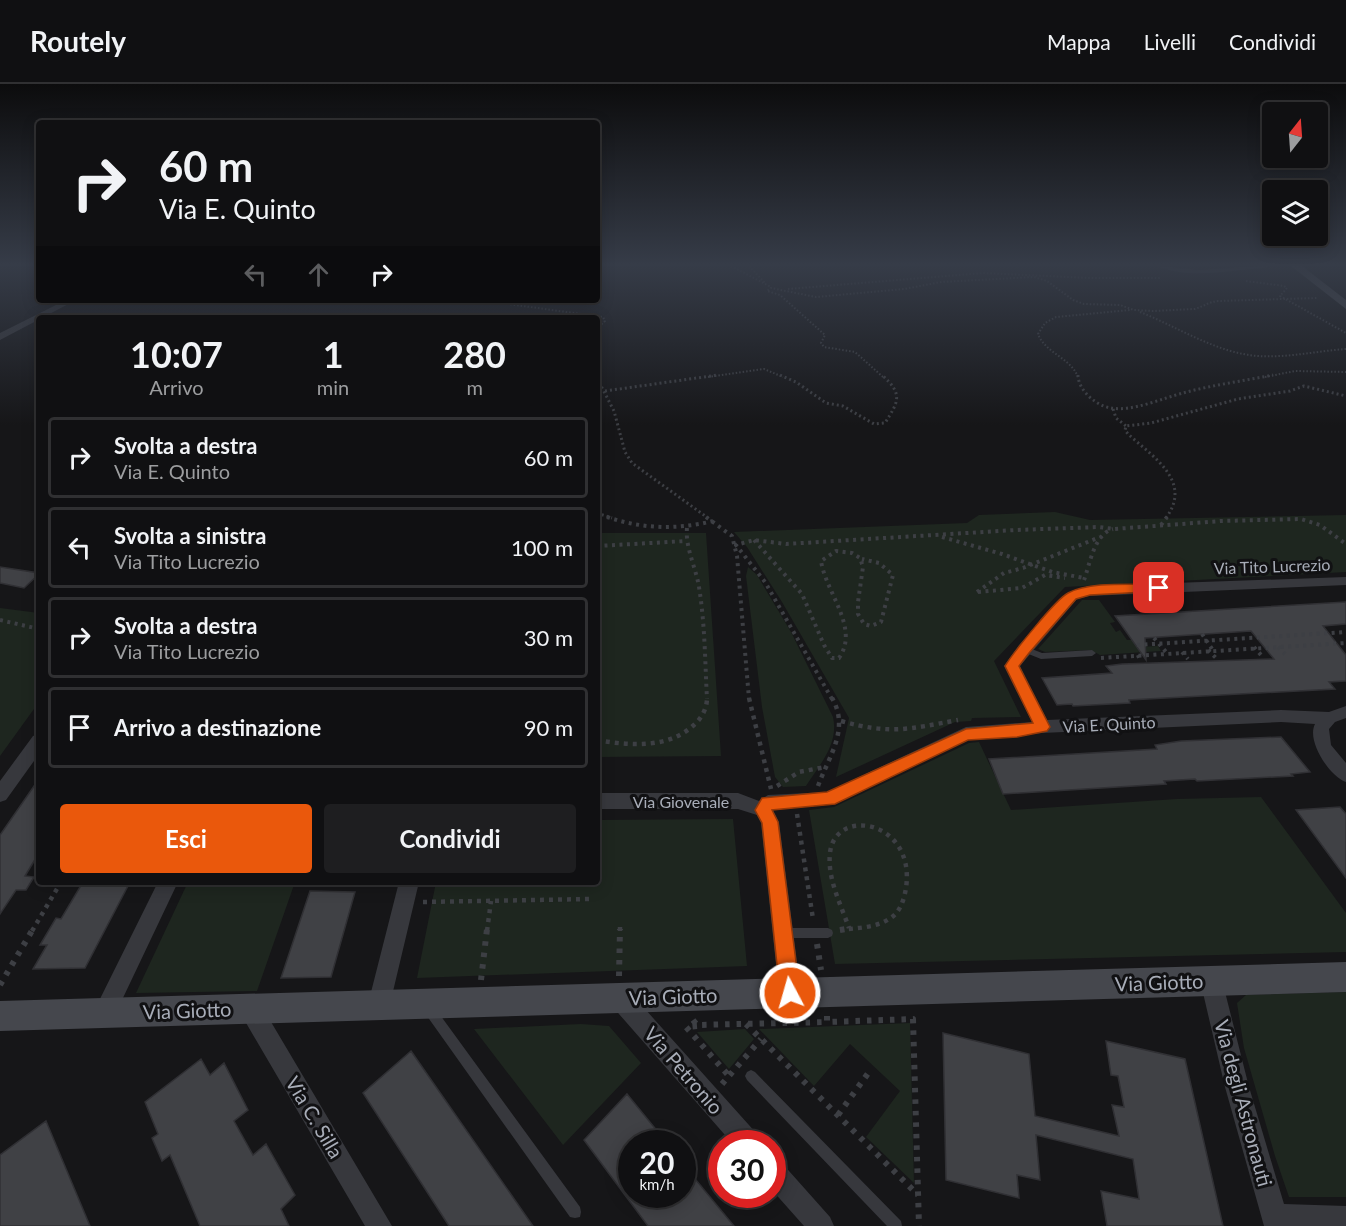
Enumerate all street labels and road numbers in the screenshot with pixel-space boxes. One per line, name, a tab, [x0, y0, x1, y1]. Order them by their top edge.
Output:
street label: Via Tito Lucrezio	[1213, 554, 1331, 578]
street label: Via E. Quinto	[1062, 712, 1156, 736]
street label: Via Giovenale	[633, 792, 729, 811]
street label: Via Giotto	[1114, 968, 1204, 996]
street label: Via Giotto	[628, 982, 718, 1010]
street label: Via Giotto	[142, 996, 232, 1024]
street label: Via degli Astronauti	[1210, 1017, 1278, 1189]
street label: Via Petronio	[639, 1021, 729, 1119]
street label: Via C. Silla	[281, 1072, 349, 1162]

